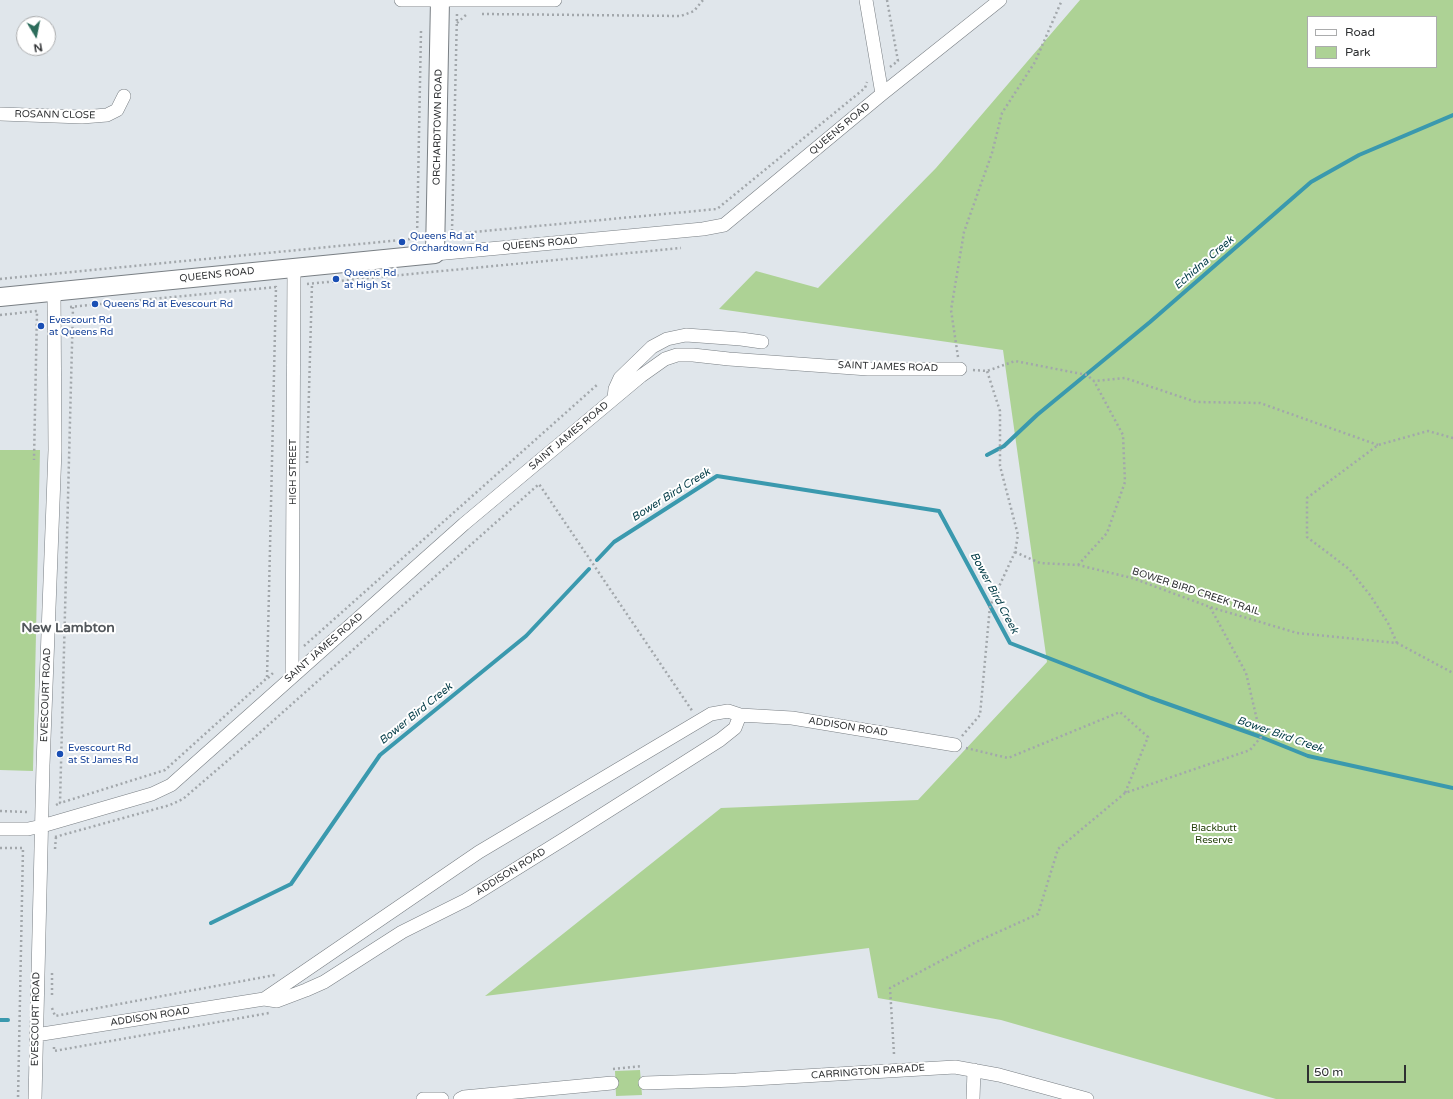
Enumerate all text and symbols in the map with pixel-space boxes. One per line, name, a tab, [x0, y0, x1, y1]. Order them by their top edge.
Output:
north arrow	[16, 16, 56, 56]
legend	[1307, 16, 1437, 68]
text: Road	[1345, 25, 1375, 39]
text: N	[33, 40, 43, 54]
text: Park	[1345, 45, 1371, 59]
street label: ORCHARDTOWN ROAD	[431, 69, 445, 185]
street label: QUEENS ROAD	[807, 100, 873, 158]
street label: ROSANN CLOSE	[14, 108, 96, 122]
place label: Queens Rd at Orchardtown Rd	[410, 230, 489, 254]
water label: Echidna Creek	[1171, 233, 1237, 293]
street label: QUEENS ROAD	[502, 235, 578, 253]
marker: Queens Rd at Orchardtown Rd	[397, 237, 407, 247]
street label: QUEENS ROAD	[179, 265, 255, 285]
place label: Queens Rd at High St	[344, 267, 396, 290]
marker: Queens Rd at High St	[331, 274, 341, 284]
place label: Queens Rd at Evescourt Rd	[103, 298, 233, 310]
marker: Queens Rd at Evescourt Rd	[90, 299, 100, 309]
place label: Evescourt Rd at Queens Rd	[49, 314, 113, 338]
marker: Evescourt Rd at Queens Rd	[36, 321, 46, 331]
street label: SAINT JAMES ROAD	[838, 359, 938, 375]
street label: SAINT JAMES ROAD	[527, 399, 611, 473]
street label: HIGH STREET	[287, 439, 299, 505]
water label: Bower Bird Creek	[629, 465, 713, 525]
water label: Bower Bird Creek	[967, 550, 1021, 636]
street label: BOWER BIRD CREEK TRAIL	[1131, 566, 1261, 618]
street label: SAINT JAMES ROAD	[282, 611, 366, 685]
district label: New Lambton	[21, 620, 115, 636]
street label: EVESCOURT ROAD	[38, 648, 54, 742]
water label: Bower Bird Creek	[377, 680, 455, 748]
water label: Bower Bird Creek	[1235, 714, 1325, 756]
street label: ADDISON ROAD	[807, 715, 889, 739]
place label: Evescourt Rd at St James Rd	[68, 742, 138, 766]
marker: Evescourt Rd at St James Rd	[55, 749, 65, 759]
park label: Blackbutt Reserve	[1191, 822, 1237, 846]
street label: ADDISON ROAD	[474, 846, 548, 898]
street label: EVESCOURT ROAD	[29, 972, 43, 1066]
street label: ADDISON ROAD	[109, 1005, 191, 1029]
scale bar	[1309, 1057, 1408, 1083]
street label: CARRINGTON PARADE	[811, 1062, 925, 1082]
text: 50 m	[1314, 1065, 1343, 1079]

